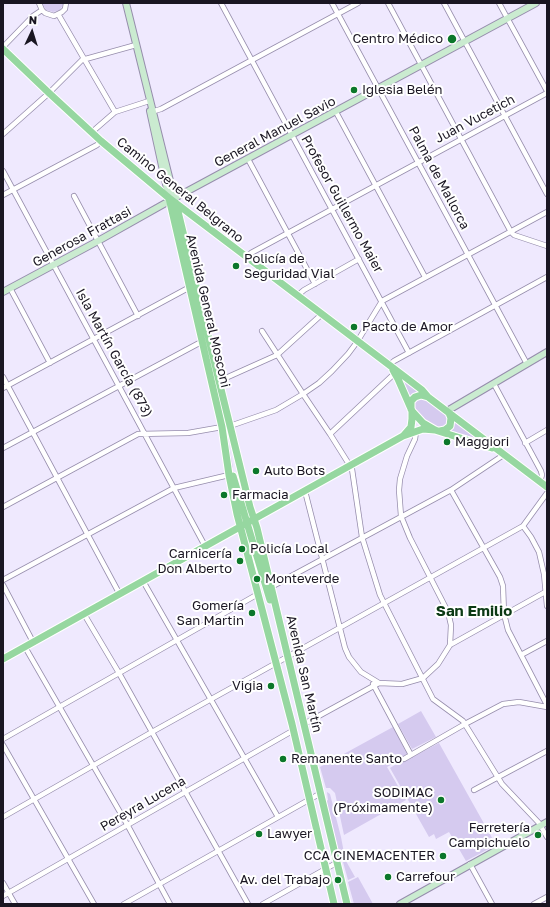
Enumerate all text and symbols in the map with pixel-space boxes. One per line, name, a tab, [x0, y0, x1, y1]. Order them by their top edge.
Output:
north arrow	[12, 12, 52, 52]
text: N	[28, 13, 38, 26]
place label: Centro Médico	[352, 31, 443, 47]
marker: Centro Médico	[446, 33, 458, 45]
place label: Iglesia Belén	[362, 82, 442, 98]
marker: Iglesia Belén	[349, 85, 359, 95]
street label: Juan Vucetich	[432, 91, 518, 147]
street label: General Manuel Savio	[212, 93, 338, 171]
street label: Palma de Mallorca	[405, 124, 473, 232]
street label: Profesor Guillermo Maier	[298, 133, 386, 275]
street label: Camino General Belgrano	[113, 134, 247, 246]
street label: Generosa Frattasi	[30, 203, 134, 271]
street label: Avenida General Mosconi	[183, 233, 233, 389]
place label: Policía de Seguridad Vial	[244, 251, 335, 282]
marker: Policía de Seguridad Vial	[231, 261, 241, 271]
street label: Isla Martín García (873)	[72, 286, 156, 420]
place label: Pacto de Amor	[362, 319, 453, 335]
marker: Pacto de Amor	[349, 322, 359, 332]
place label: Maggiori	[455, 434, 509, 450]
marker: Maggiori	[442, 437, 452, 447]
place label: Auto Bots	[264, 463, 325, 479]
marker: Auto Bots	[251, 466, 261, 476]
place label: Farmacia	[232, 487, 289, 503]
marker: Farmacia	[219, 490, 229, 500]
place label: Policía Local	[250, 541, 329, 557]
marker: Policía Local	[237, 544, 247, 554]
place label: Carnicería Don Alberto	[157, 546, 232, 577]
marker: Carnicería Don Alberto	[235, 556, 245, 566]
place label: Monteverde	[265, 571, 339, 587]
marker: Monteverde	[252, 574, 262, 584]
place label: Gomería San Martin	[177, 598, 244, 629]
district label: San Emilio	[436, 602, 512, 620]
marker: Gomería San Martin	[247, 608, 257, 618]
street label: Avenida San Martín	[283, 614, 325, 734]
place label: Vigia	[232, 678, 263, 694]
marker: Vigia	[266, 681, 276, 691]
place label: Remanente Santo	[291, 751, 402, 767]
marker: Remanente Santo	[278, 754, 288, 764]
street label: Pereyra Lucena	[98, 773, 188, 835]
place label: SODIMAC (Próximamente)	[333, 785, 433, 816]
marker: SODIMAC (Próximamente)	[436, 795, 446, 805]
place label: Ferretería Campichuelo	[449, 820, 530, 851]
place label: Lawyer	[267, 826, 312, 842]
marker: Lawyer	[254, 829, 264, 839]
marker: Ferretería Campichuelo	[533, 830, 543, 840]
place label: CCA CINEMACENTER	[304, 848, 435, 864]
marker: CCA CINEMACENTER	[438, 851, 448, 861]
place label: Carrefour	[396, 869, 455, 885]
place label: Av. del Trabajo	[240, 872, 330, 888]
marker: Carrefour	[383, 872, 393, 882]
marker: Av. del Trabajo	[333, 875, 343, 885]

